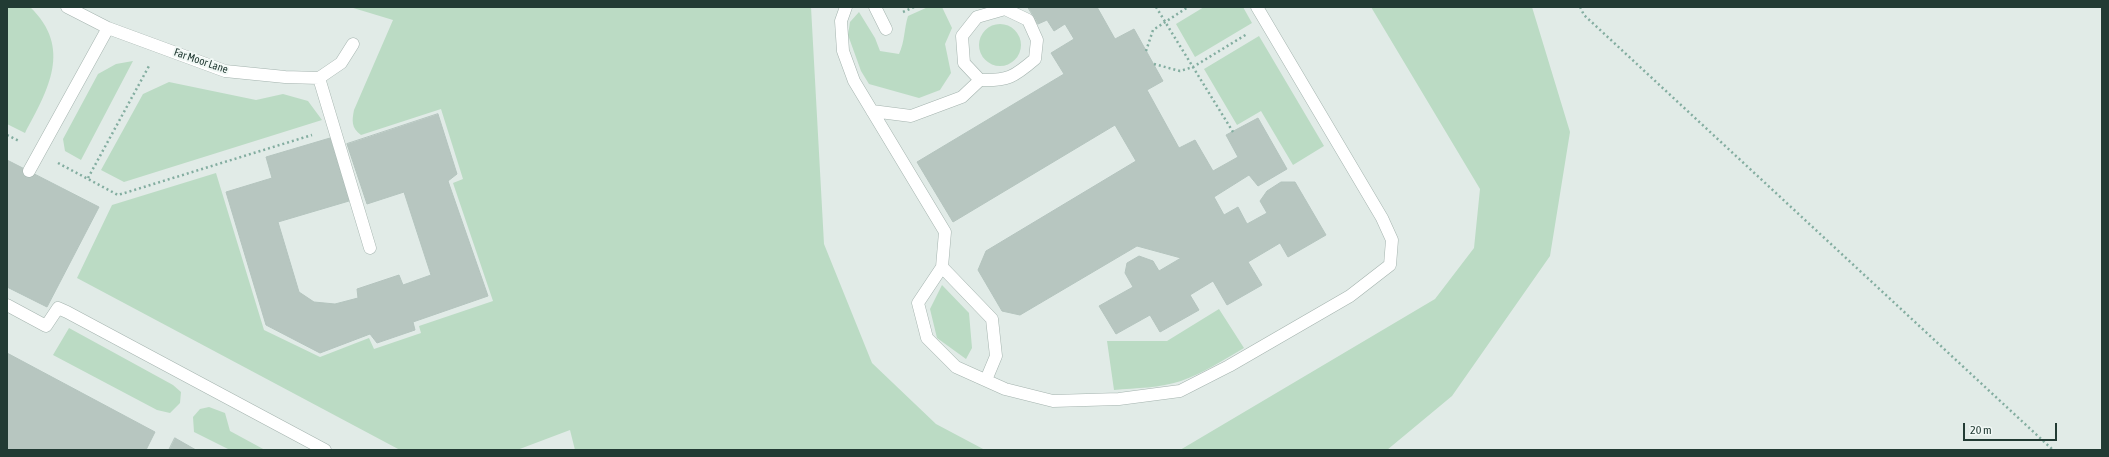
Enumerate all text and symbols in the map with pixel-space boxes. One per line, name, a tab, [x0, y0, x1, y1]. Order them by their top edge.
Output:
street label: Far Moor Lane	[172, 46, 230, 76]
scale bar	[1965, 415, 2059, 441]
text: 20 m	[1970, 423, 1992, 437]

